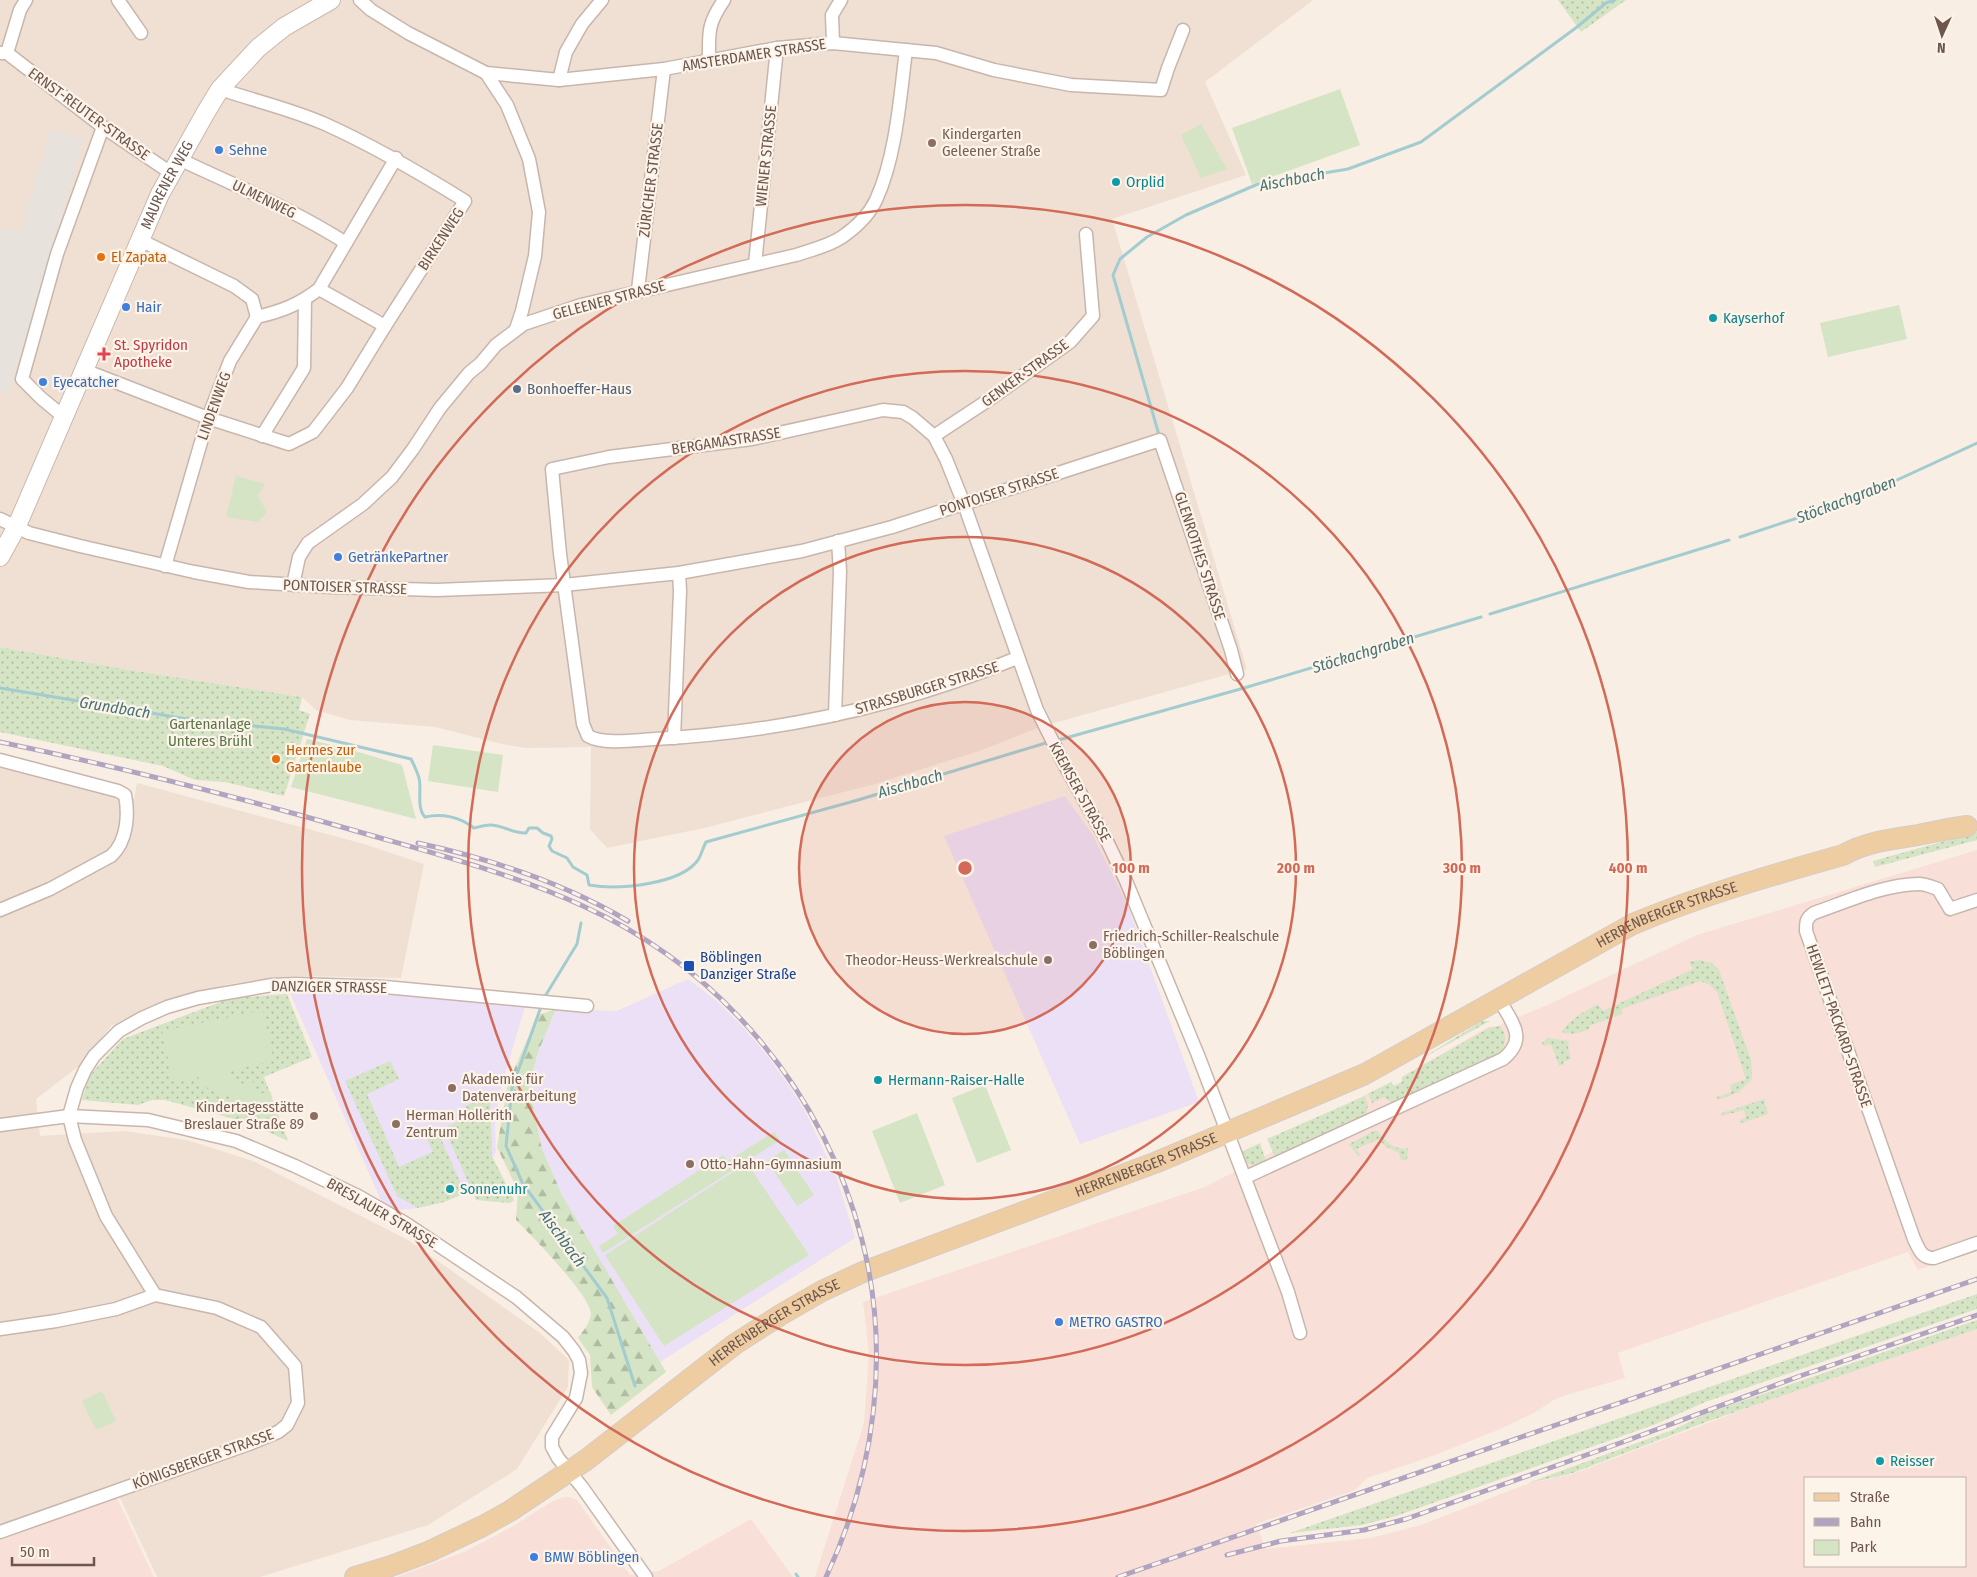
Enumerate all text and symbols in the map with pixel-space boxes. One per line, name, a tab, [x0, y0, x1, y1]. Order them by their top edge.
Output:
north arrow	[1917, 10, 1967, 60]
street label: AMSTERDAMER STRASSE	[681, 35, 827, 75]
text: N	[1937, 39, 1946, 56]
street label: ERNST-REUTER-STRASSE	[25, 64, 153, 164]
street label: WIENER STRASSE	[752, 104, 780, 208]
street label: ZÜRICHER STRASSE	[635, 122, 667, 238]
place label: Kindergarten Geleener Straße	[942, 125, 1041, 160]
marker: Kindergarten Geleener Straße	[926, 137, 938, 149]
street label: MAURENER WEG	[137, 138, 197, 232]
place label: Sehne	[229, 141, 267, 159]
marker: Sehne	[213, 144, 225, 156]
water label: Aischbach	[1257, 164, 1326, 195]
place label: Orplid	[1126, 173, 1164, 191]
street label: ULMENWEG	[229, 176, 299, 222]
marker: Orplid	[1110, 176, 1122, 188]
street label: BIRKENWEG	[414, 204, 468, 274]
place label: El Zapata	[111, 248, 167, 266]
marker: El Zapata	[95, 251, 107, 263]
street label: GELEENER STRASSE	[551, 276, 667, 324]
place label: Hair	[136, 298, 162, 316]
marker: Hair	[120, 301, 132, 313]
place label: Kayserhof	[1723, 309, 1785, 327]
marker: Kayserhof	[1707, 312, 1719, 324]
street label: GENKER STRASSE	[978, 335, 1072, 411]
place label: St. Spyridon Apotheke	[114, 336, 188, 371]
marker: St. Spyridon Apotheke	[98, 348, 110, 360]
street label: LINDENWEG	[193, 369, 235, 443]
place label: Eyecatcher	[53, 373, 120, 391]
marker: Eyecatcher	[37, 376, 49, 388]
place label: Bonhoeffer-Haus	[527, 380, 632, 398]
marker: Bonhoeffer-Haus	[511, 383, 523, 395]
street label: BERGAMASTRASSE	[670, 423, 782, 459]
street label: PONTOISER STRASSE	[937, 464, 1061, 520]
water label: Stöckachgraben	[1793, 472, 1899, 528]
street label: GLENROTHES STRASSE	[1171, 489, 1229, 623]
place label: GetränkePartner	[348, 548, 449, 566]
marker: GetränkePartner	[332, 551, 344, 563]
street label: PONTOISER STRASSE	[283, 576, 407, 598]
water label: Stöckachgraben	[1309, 628, 1416, 677]
street label: STRASSBURGER STRASSE	[853, 658, 1001, 718]
water label: Grundbach	[78, 692, 152, 722]
park label: Gartenanlage Unteres Brühl	[168, 715, 252, 750]
street label: KREMSER STRASSE	[1045, 739, 1115, 845]
place label: Hermes zur Gartenlaube	[286, 741, 362, 776]
marker: Hermes zur Gartenlaube	[270, 753, 282, 765]
water label: Aischbach	[875, 765, 945, 802]
centre of rings	[956, 859, 974, 877]
text: 100 m	[1112, 859, 1150, 877]
text: 200 m	[1276, 859, 1315, 877]
text: 300 m	[1442, 859, 1481, 877]
text: 400 m	[1609, 859, 1647, 877]
street label: HERRENBERGER STRASSE	[1593, 878, 1739, 952]
place label: Friedrich-Schiller-Realschule Böblingen	[1103, 927, 1279, 962]
marker: Friedrich-Schiller-Realschule Böblingen	[1087, 939, 1099, 951]
street label: HEWLETT-PACKARD-STRASSE	[1803, 942, 1875, 1110]
place label: Böblingen Danziger Straße	[700, 948, 796, 983]
place label: Theodor-Heuss-Werkrealschule	[845, 951, 1038, 969]
marker: Theodor-Heuss-Werkrealschule	[1042, 954, 1054, 966]
marker: Böblingen Danziger Straße	[682, 959, 696, 973]
street label: DANZIGER STRASSE	[271, 977, 387, 997]
place label: Akademie für Datenverarbeitung	[462, 1070, 576, 1105]
place label: Hermann-Raiser-Halle	[888, 1071, 1025, 1089]
marker: Hermann-Raiser-Halle	[872, 1074, 884, 1086]
marker: Akademie für Datenverarbeitung	[446, 1082, 458, 1094]
place label: Kindertagesstätte Breslauer Straße 89	[184, 1098, 304, 1133]
place label: Herman Hollerith Zentrum	[406, 1106, 512, 1141]
marker: Kindertagesstätte Breslauer Straße 89	[308, 1110, 320, 1122]
marker: Herman Hollerith Zentrum	[390, 1118, 402, 1130]
street label: HERRENBERGER STRASSE	[1072, 1129, 1220, 1201]
place label: Otto-Hahn-Gymnasium	[700, 1155, 842, 1173]
marker: Otto-Hahn-Gymnasium	[684, 1158, 696, 1170]
street label: BRESLAUER STRASSE	[324, 1174, 440, 1252]
place label: Sonnenuhr	[460, 1180, 528, 1198]
marker: Sonnenuhr	[444, 1183, 456, 1195]
water label: Aischbach	[535, 1205, 590, 1271]
street label: HERRENBERGER STRASSE	[705, 1275, 843, 1370]
place label: METRO GASTRO	[1069, 1313, 1163, 1331]
marker: METRO GASTRO	[1053, 1316, 1065, 1328]
street label: KÖNIGSBERGER STRASSE	[130, 1425, 276, 1493]
place label: Reisser	[1890, 1452, 1935, 1470]
marker: Reisser	[1874, 1455, 1886, 1467]
legend	[1804, 1477, 1967, 1567]
text: Straße	[1850, 1488, 1890, 1506]
text: Bahn	[1850, 1513, 1881, 1531]
scale bar	[12, 1534, 95, 1566]
text: Park	[1850, 1538, 1877, 1556]
text: 50 m	[20, 1543, 50, 1561]
place label: BMW Böblingen	[544, 1548, 639, 1566]
marker: BMW Böblingen	[528, 1551, 540, 1563]

